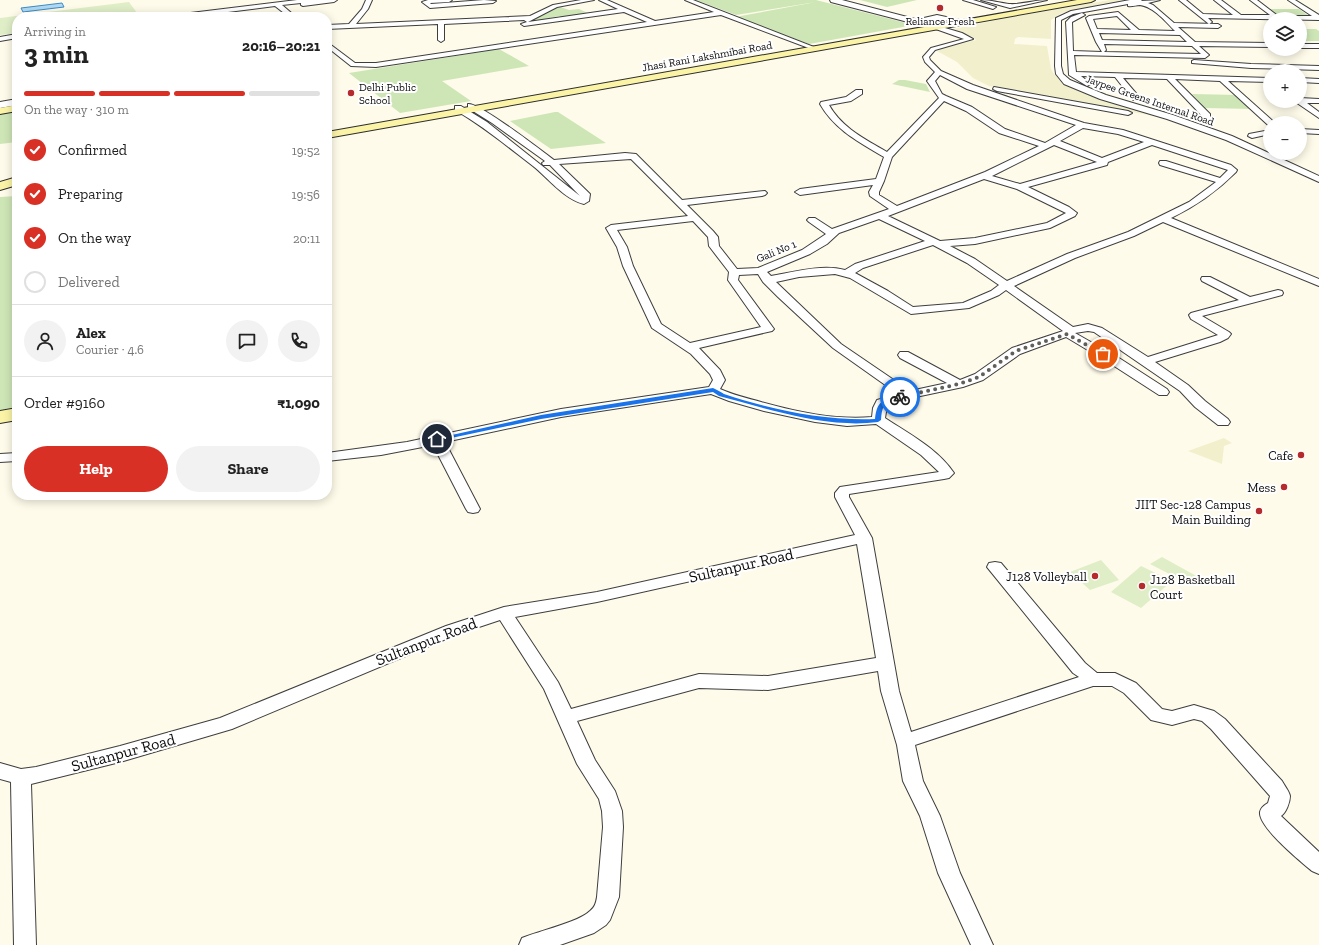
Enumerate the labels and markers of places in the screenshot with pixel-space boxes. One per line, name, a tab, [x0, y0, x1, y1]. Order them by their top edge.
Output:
marker: Reliance Fresh	[935, 3, 945, 13]
place label: Reliance Fresh	[905, 15, 975, 28]
place label: Delhi Public School	[359, 81, 416, 107]
marker: Delhi Public School	[346, 88, 356, 98]
pin	[1086, 337, 1120, 371]
pin	[420, 422, 454, 456]
place label: Cafe	[1268, 448, 1293, 463]
marker: Cafe	[1296, 450, 1306, 460]
place label: Mess	[1247, 480, 1276, 495]
marker: Mess	[1279, 482, 1289, 492]
place label: JIIT Sec-128 Campus Main Building	[1135, 497, 1251, 527]
marker: JIIT Sec-128 Campus Main Building	[1254, 506, 1264, 516]
place label: J128 Volleyball	[1006, 569, 1088, 584]
marker: J128 Volleyball	[1090, 571, 1100, 581]
place label: J128 Basketball Court	[1150, 572, 1236, 602]
marker: J128 Basketball Court	[1137, 581, 1147, 591]

